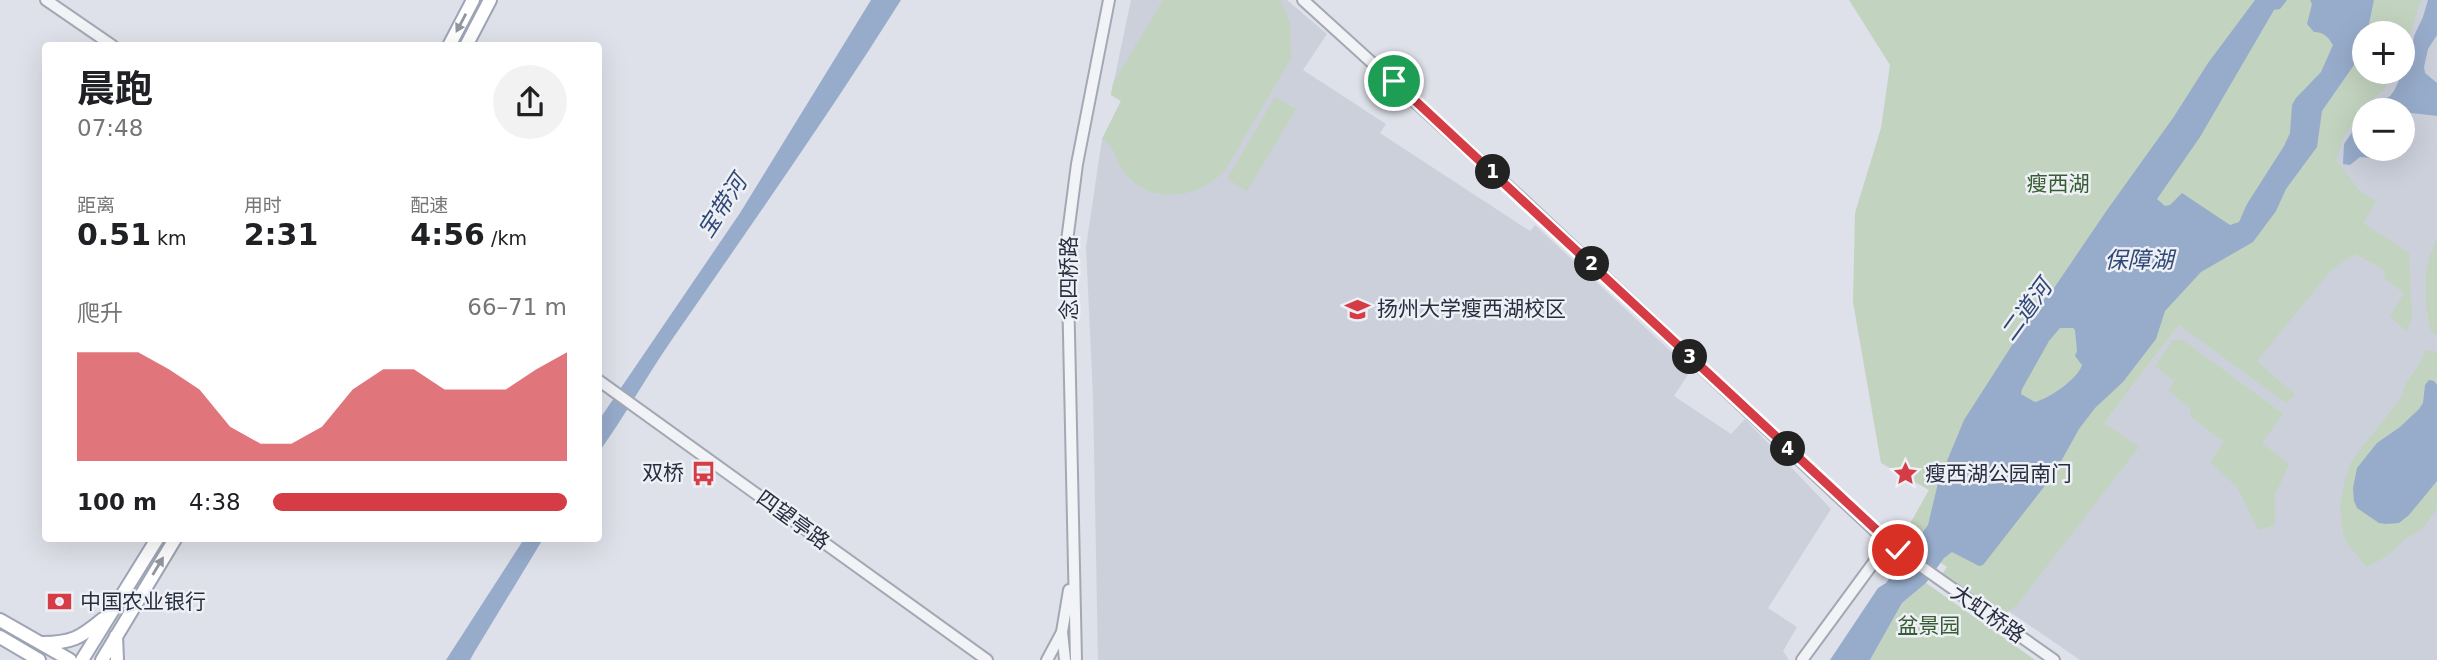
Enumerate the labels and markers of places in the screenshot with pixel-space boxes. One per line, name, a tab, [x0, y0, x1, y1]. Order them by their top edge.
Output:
pin	[1364, 51, 1424, 111]
pin: 1	[1476, 154, 1510, 190]
pin: 2	[1574, 246, 1610, 282]
school or university icon: 扬州大学瘦西湖校区	[1343, 295, 1371, 323]
place label: 扬州大学瘦西湖校区	[1377, 297, 1566, 321]
pin: 3	[1672, 340, 1708, 374]
pin: 4	[1770, 432, 1806, 466]
bus stop icon: 双桥	[690, 459, 718, 487]
place icon: 瘦西湖公园南门	[1891, 460, 1919, 488]
place label: 双桥	[642, 461, 684, 485]
place label: 瘦西湖公园南门	[1925, 462, 2072, 486]
pin	[1868, 520, 1928, 580]
bank icon: 中国农业银行	[46, 588, 74, 616]
place label: 中国农业银行	[80, 590, 206, 614]

